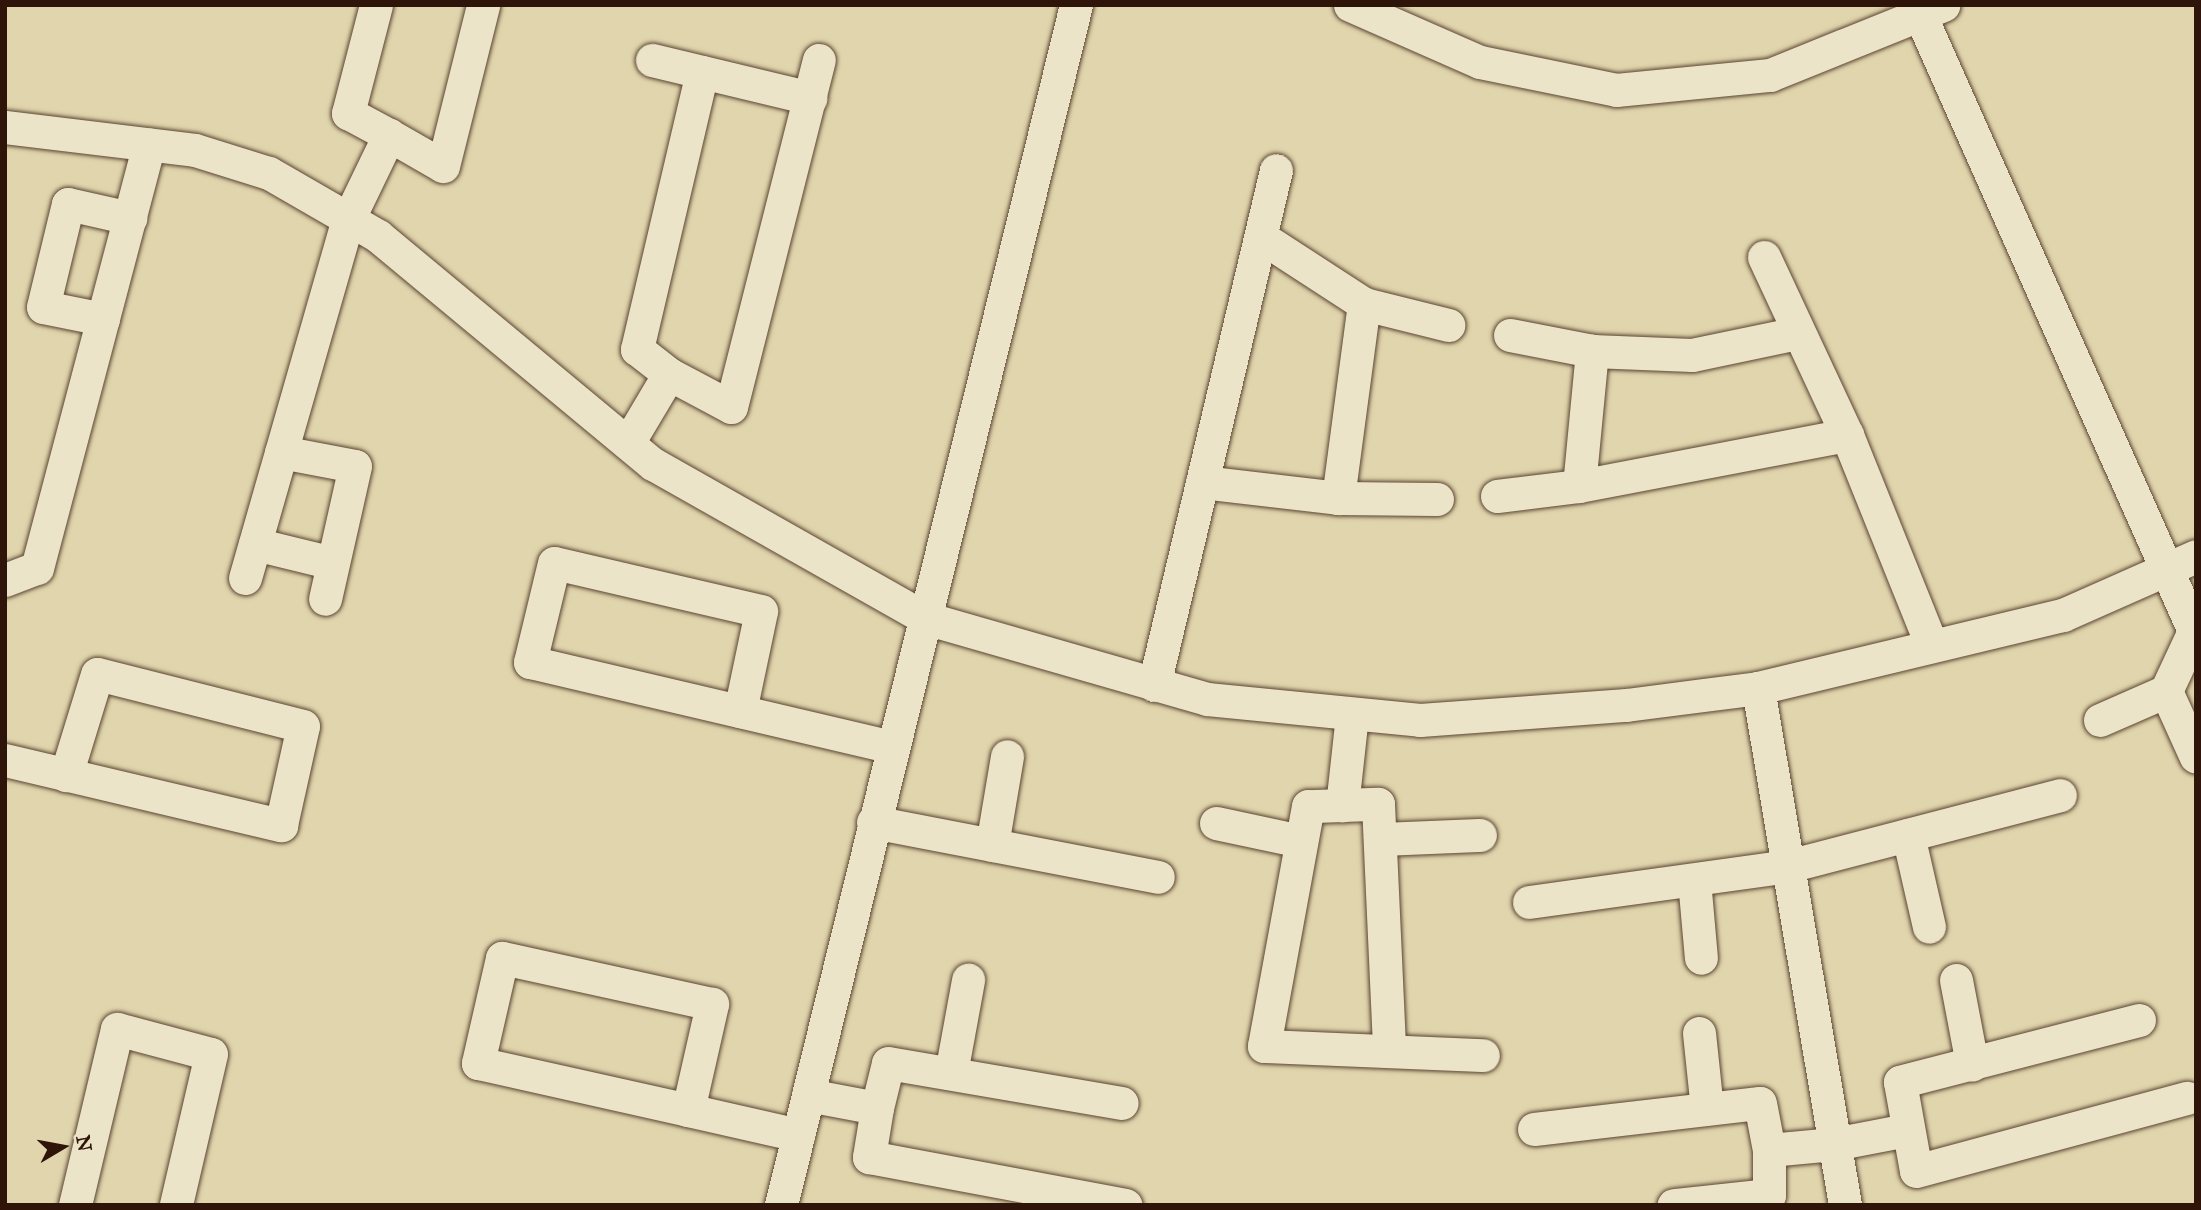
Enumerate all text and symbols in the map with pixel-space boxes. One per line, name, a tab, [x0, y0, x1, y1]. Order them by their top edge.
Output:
north arrow	[28, 1112, 98, 1182]
text: N	[71, 1133, 97, 1153]

